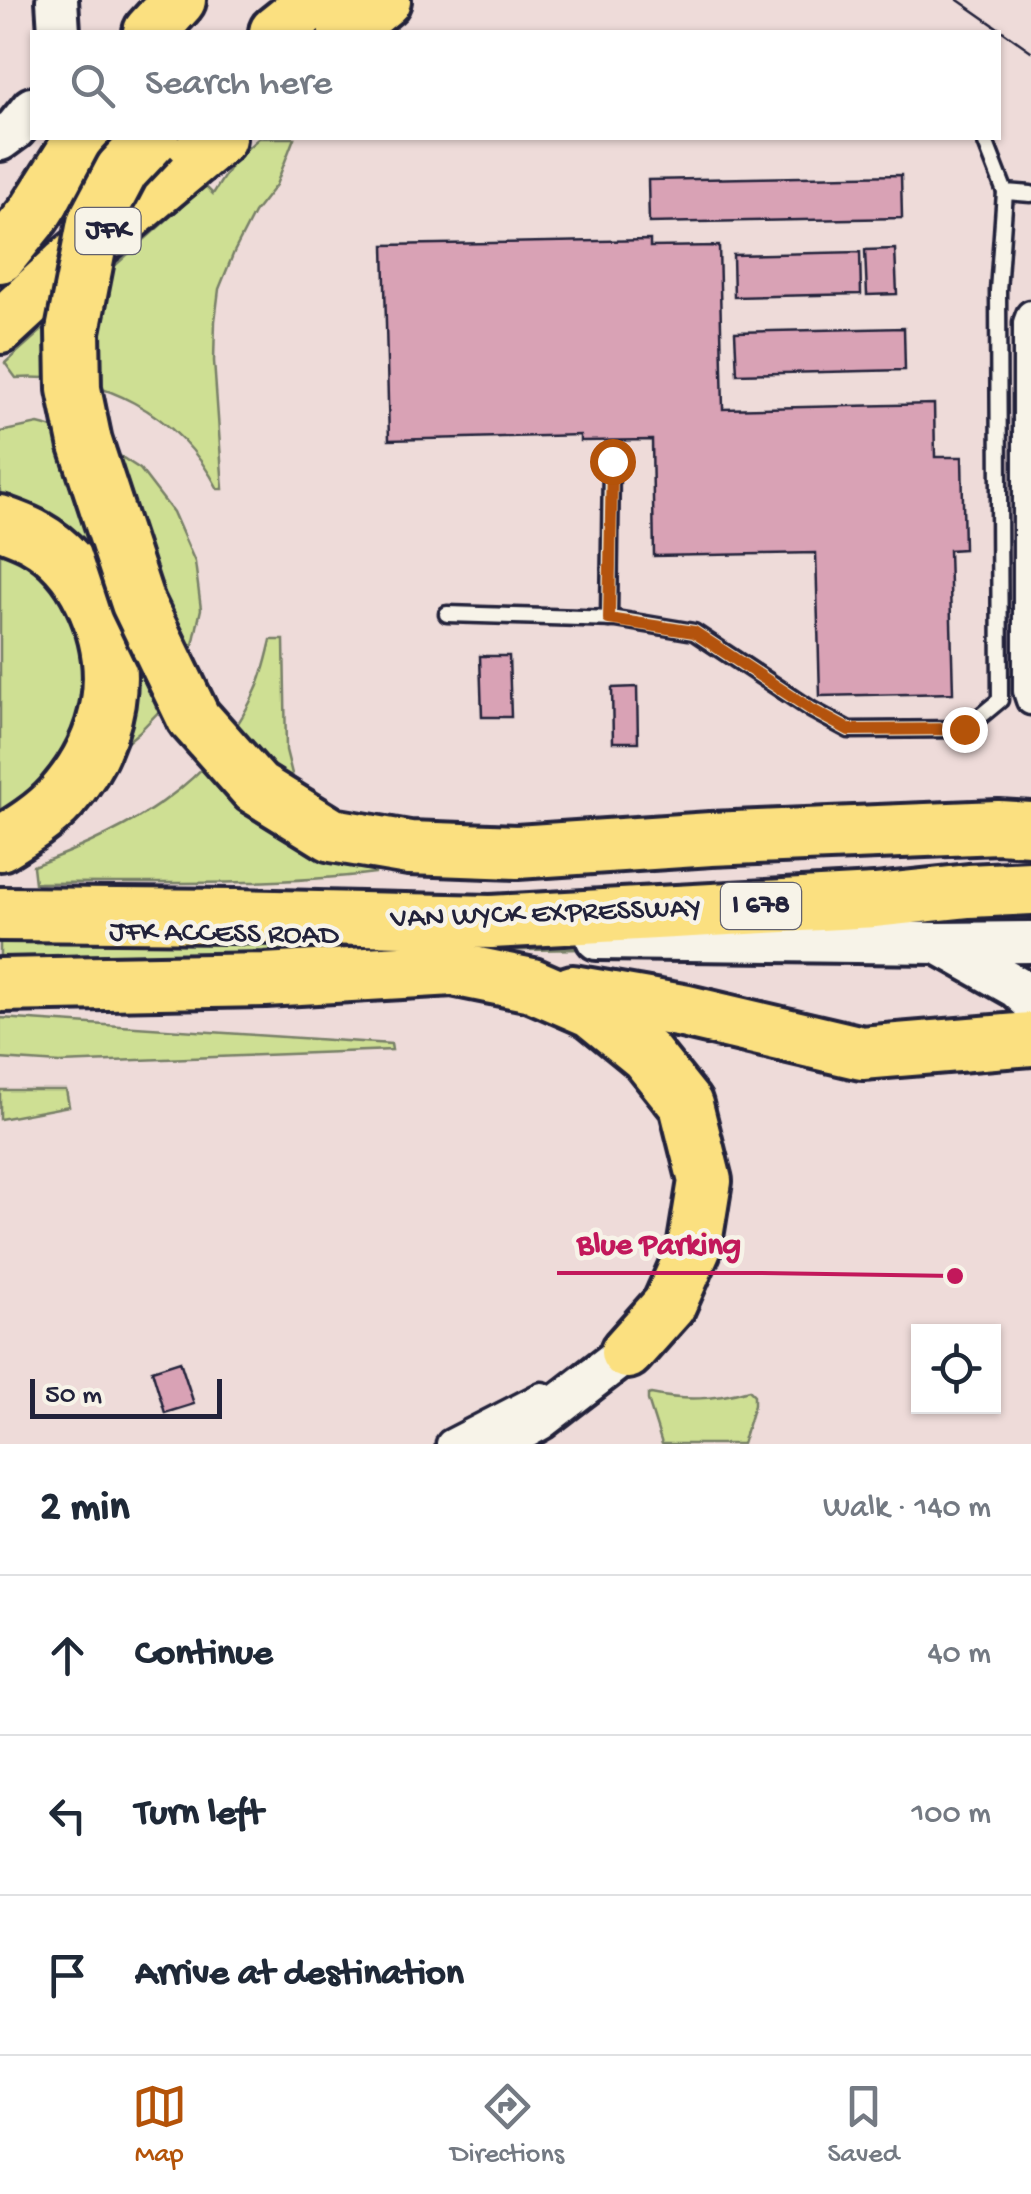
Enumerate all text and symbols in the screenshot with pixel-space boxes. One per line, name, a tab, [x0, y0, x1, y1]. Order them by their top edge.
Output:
search box	[30, 30, 1001, 140]
icon: search	[65, 58, 120, 113]
text: Search here	[145, 63, 332, 107]
road number: JFK	[76, 208, 140, 254]
route start	[590, 439, 636, 485]
route end	[942, 707, 988, 753]
road number: I 678	[721, 883, 801, 929]
street label: VAN WYCK EXPRESSWAY	[389, 892, 702, 938]
street label: JFK ACCESS ROAD	[109, 915, 340, 955]
callout: Blue Parking	[557, 1211, 761, 1273]
text: Blue Parking	[576, 1228, 741, 1266]
map controls	[911, 1324, 1001, 1414]
button: locate	[911, 1324, 1001, 1414]
scale bar	[30, 1374, 222, 1418]
text: 50 m	[45, 1380, 102, 1413]
text: 2 min	[40, 1485, 129, 1534]
text: Walk · 140 m	[823, 1490, 991, 1528]
icon: ahead	[40, 1628, 95, 1683]
text: Continue	[135, 1633, 273, 1677]
text: 40 m	[927, 1636, 991, 1674]
icon: left	[40, 1788, 95, 1843]
text: Turn left	[135, 1793, 263, 1837]
text: 100 m	[911, 1796, 991, 1834]
icon: arrive	[40, 1948, 95, 2003]
text: Arrive at destination	[135, 1953, 464, 1997]
tab: Map	[132, 2079, 187, 2172]
tab: Directions	[450, 2079, 564, 2172]
tab: Saved	[827, 2079, 899, 2172]

